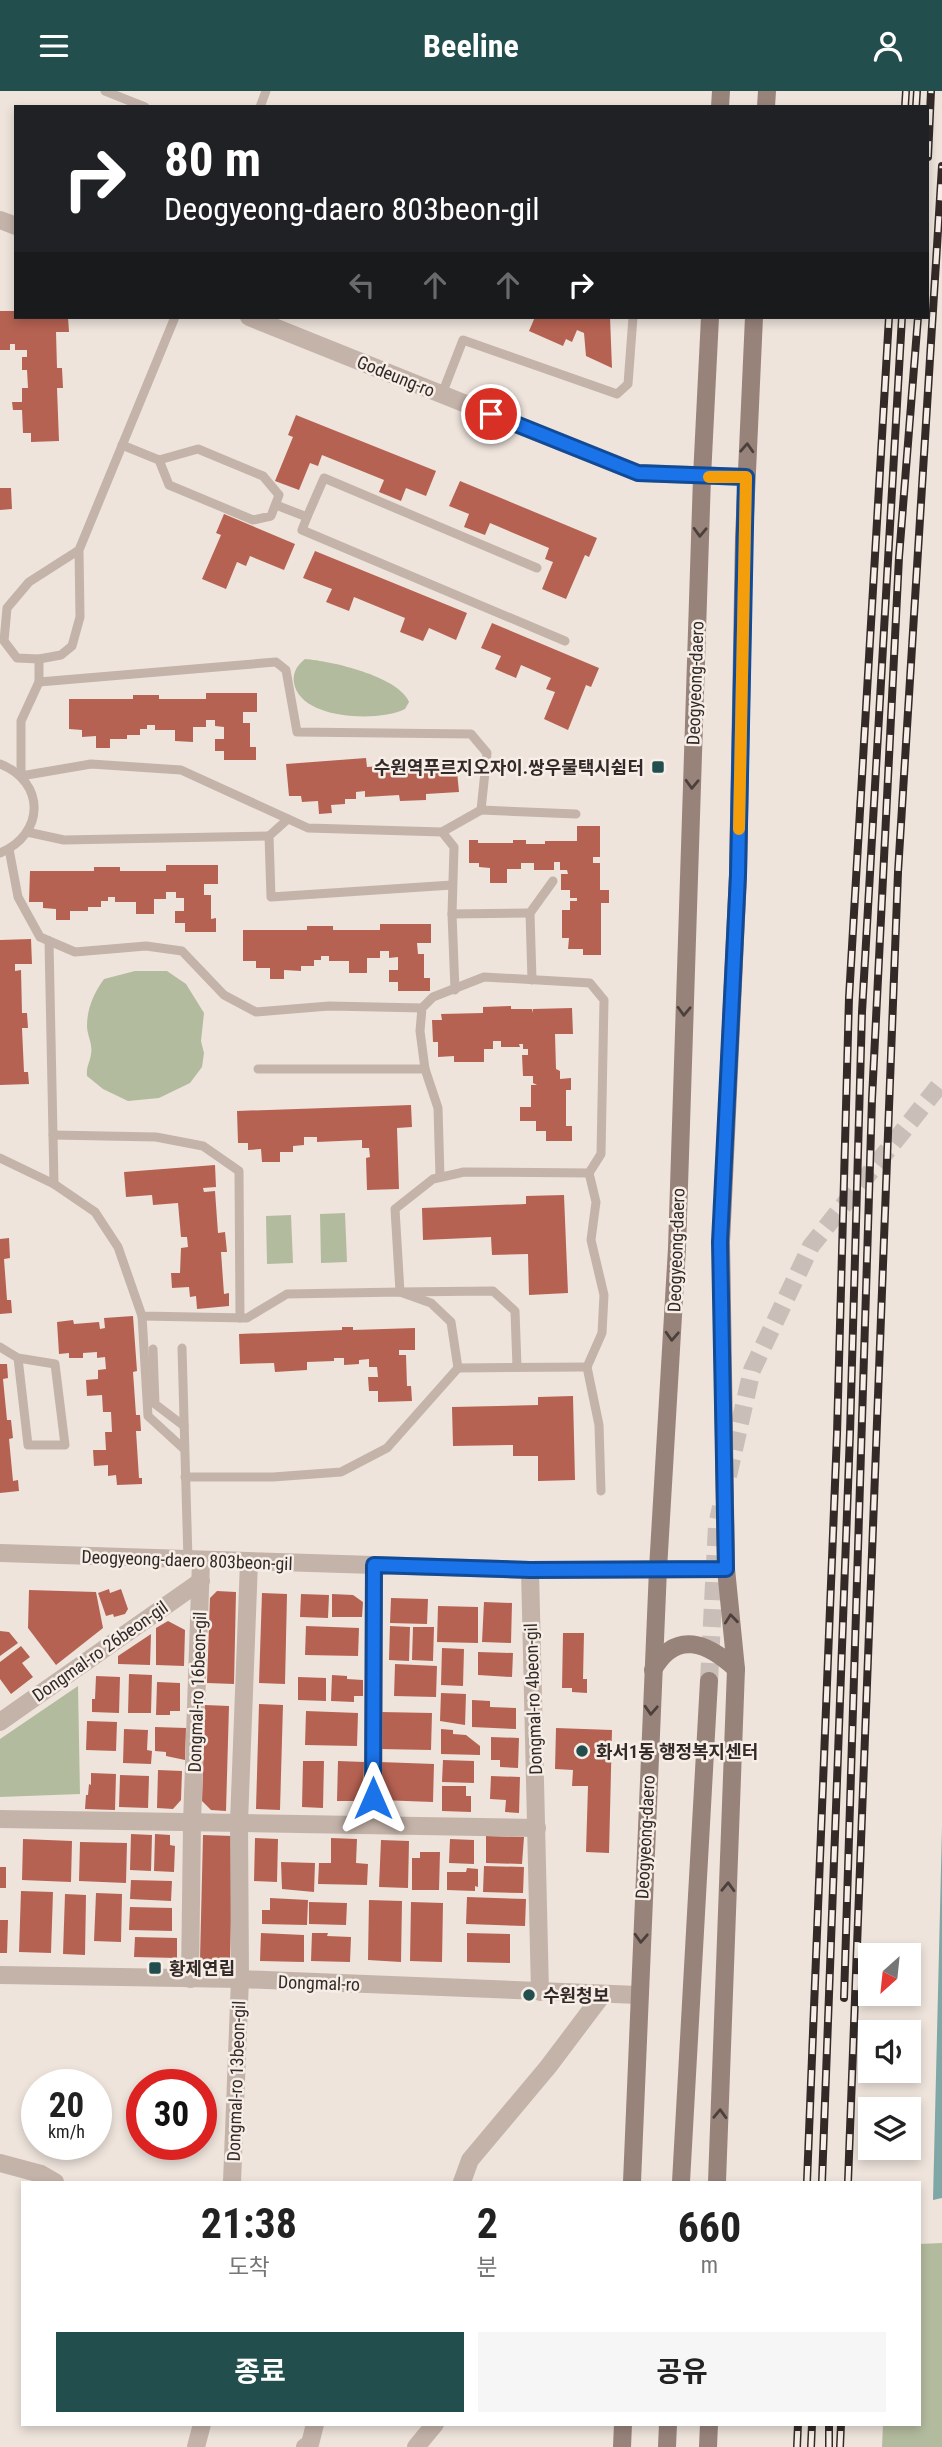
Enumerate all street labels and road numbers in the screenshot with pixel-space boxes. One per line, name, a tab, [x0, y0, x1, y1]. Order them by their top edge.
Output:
street label: Godeung-ro	[354, 351, 438, 401]
street label: Deogyeong-daero	[682, 621, 708, 745]
street label: Deogyeong-daero	[663, 1188, 689, 1312]
street label: Deogyeong-daero 803beon-gil	[81, 1546, 293, 1574]
street label: Dongmal-ro 26beon-gil	[28, 1596, 172, 1706]
street label: Dongmal-ro 16beon-gil	[184, 1611, 210, 1773]
street label: Dongmal-ro 4beon-gil	[520, 1623, 546, 1775]
street label: Deogyeong-daero	[631, 1775, 659, 1899]
street label: Dongmal-ro	[278, 1971, 360, 1995]
street label: Dongmal-ro 13beon-gil	[223, 2000, 249, 2162]

